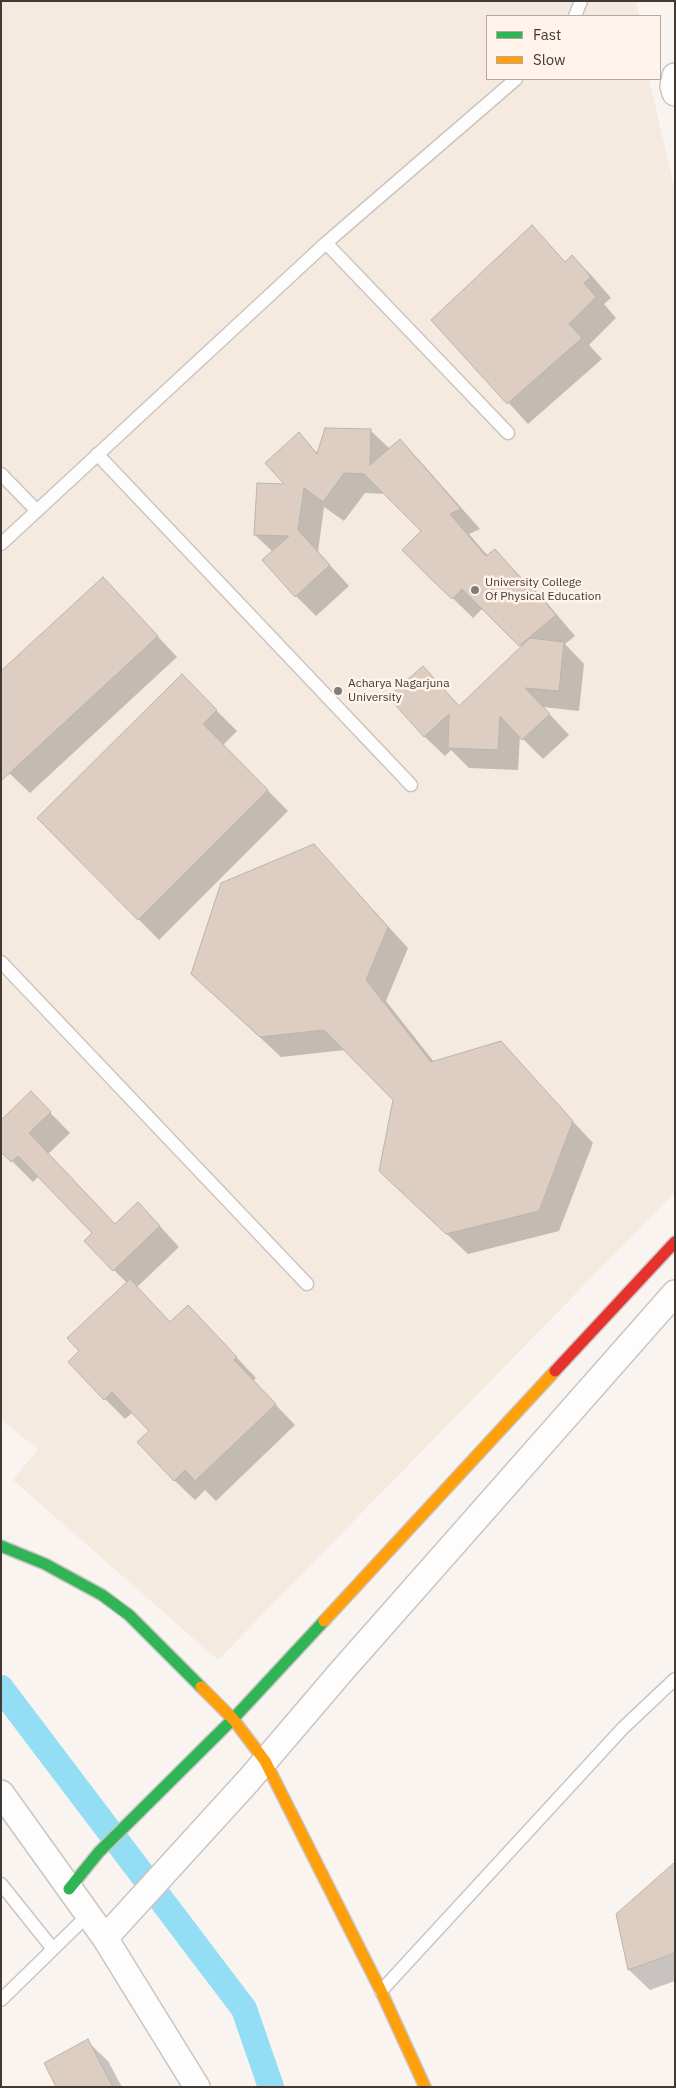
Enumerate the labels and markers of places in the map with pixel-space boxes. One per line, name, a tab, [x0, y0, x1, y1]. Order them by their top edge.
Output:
place label: University College Of Physical Education	[485, 576, 601, 604]
marker: University College Of Physical Education	[469, 584, 481, 596]
place label: Acharya Nagarjuna University	[348, 677, 450, 705]
marker: Acharya Nagarjuna University	[332, 685, 344, 697]

